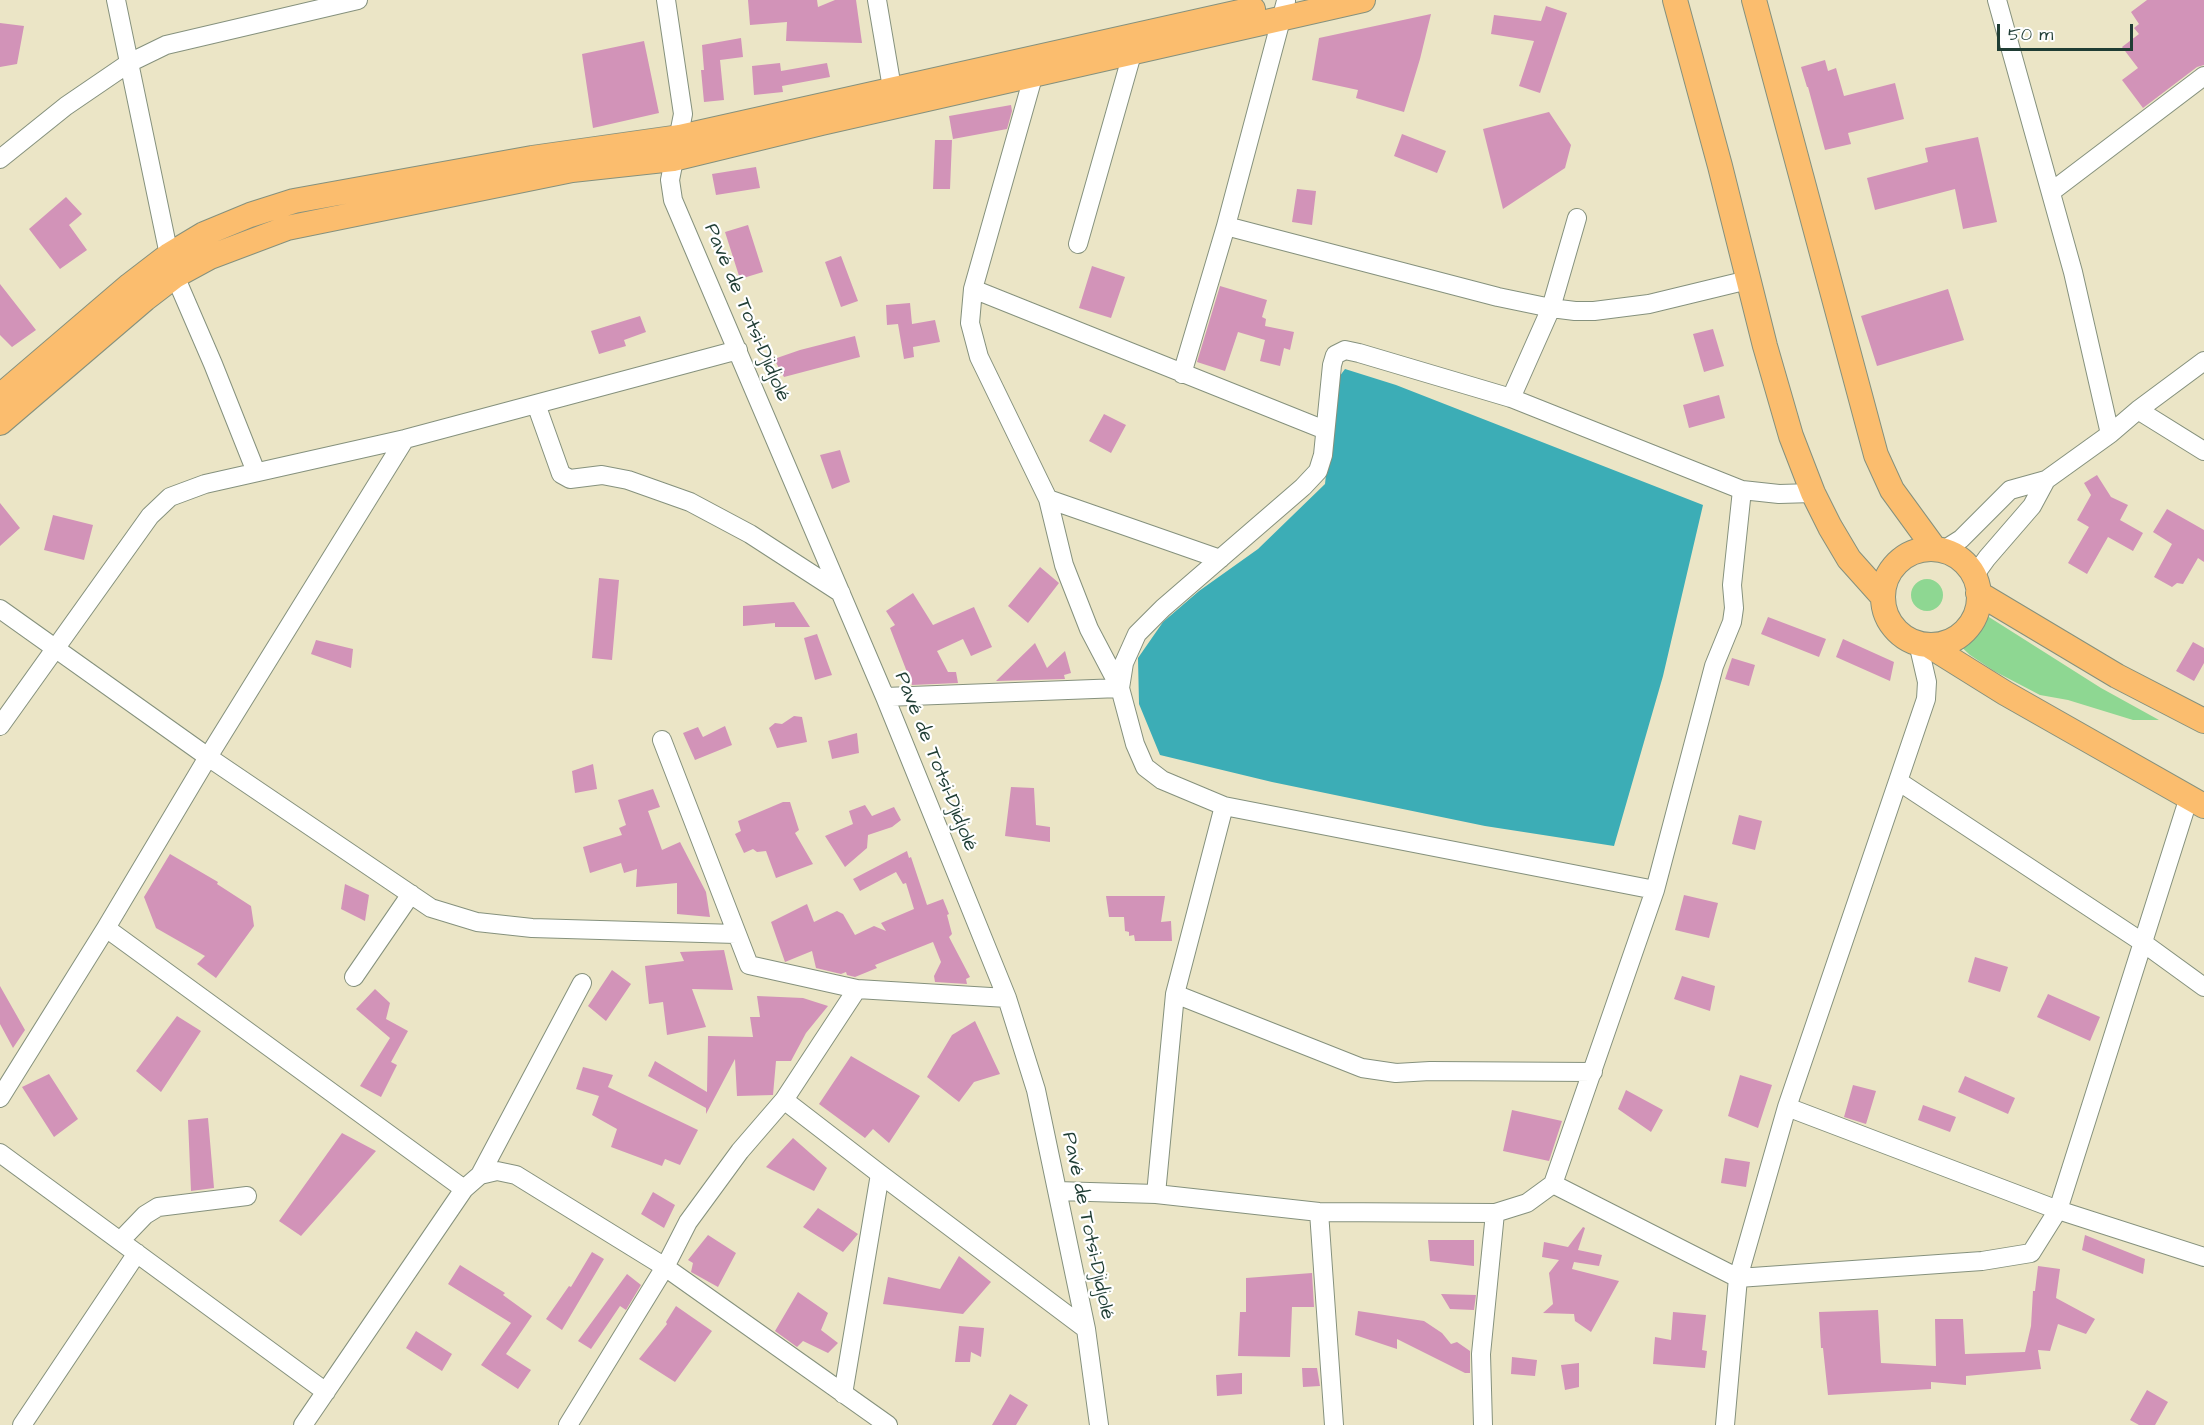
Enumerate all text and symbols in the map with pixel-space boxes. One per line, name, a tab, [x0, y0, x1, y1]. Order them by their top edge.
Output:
scale bar	[2000, 12, 2136, 50]
text: 50 m	[2008, 22, 2053, 47]
street label: Pavé de Totsi-Djidjolé	[698, 220, 794, 406]
street label: Pavé de Totsi-Djidjolé	[888, 669, 982, 855]
street label: Pavé de Totsi-Djidjolé	[1055, 1130, 1119, 1322]

